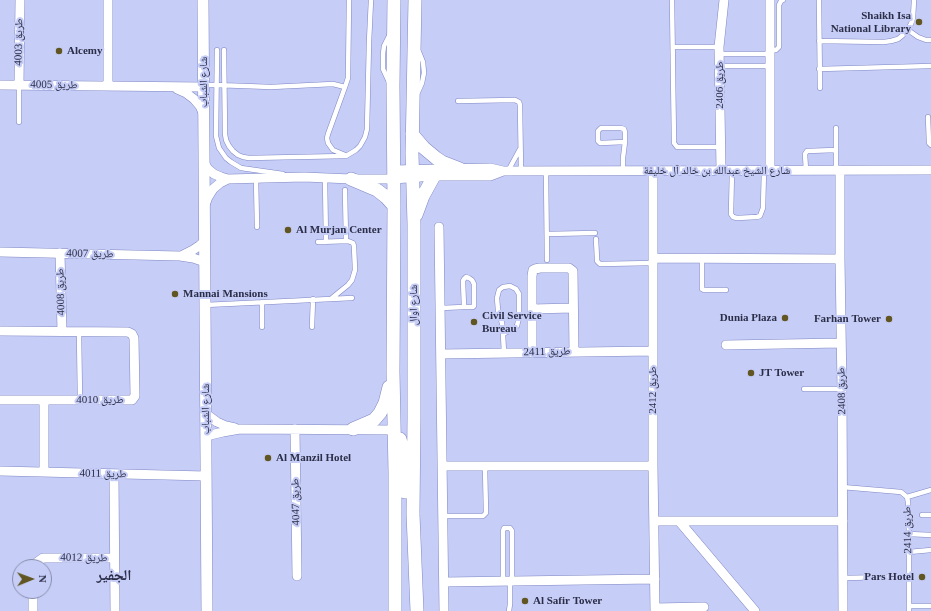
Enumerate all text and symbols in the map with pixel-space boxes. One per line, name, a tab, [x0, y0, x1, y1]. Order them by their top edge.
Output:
place label: Shaikh Isa National Library	[831, 9, 911, 35]
marker: Shaikh Isa National Library	[914, 17, 924, 27]
street label: طريق 4003	[12, 18, 26, 66]
place label: Alcemy	[67, 44, 102, 58]
marker: Alcemy	[54, 46, 64, 56]
street label: شارع الشباب	[197, 57, 211, 107]
street label: طريق 2406	[713, 61, 727, 109]
street label: طريق 4005	[30, 78, 78, 92]
street label: شارع الشيخ عبدالله بن خالد آل خليفة	[644, 164, 790, 178]
place label: Al Murjan Center	[296, 223, 382, 237]
marker: Al Murjan Center	[283, 225, 293, 235]
street label: طريق 4007	[66, 247, 114, 261]
street label: طريق 4008	[54, 268, 68, 316]
street label: شارع اوال	[407, 285, 421, 325]
place label: Mannai Mansions	[183, 287, 268, 301]
marker: Mannai Mansions	[170, 289, 180, 299]
place label: Civil Service Bureau	[482, 309, 542, 335]
place label: Dunia Plaza	[720, 311, 777, 325]
place label: Farhan Tower	[814, 312, 881, 326]
marker: Dunia Plaza	[780, 313, 790, 323]
marker: Farhan Tower	[884, 314, 894, 324]
marker: Civil Service Bureau	[469, 317, 479, 327]
street label: طريق 2411	[523, 345, 571, 359]
street label: طريق 2412	[646, 366, 660, 414]
place label: JT Tower	[759, 366, 804, 380]
street label: طريق 2408	[835, 367, 849, 415]
marker: JT Tower	[746, 368, 756, 378]
street label: شارع الشباب	[199, 384, 213, 434]
street label: طريق 4010	[76, 393, 124, 407]
place label: Al Manzil Hotel	[276, 451, 351, 465]
marker: Al Manzil Hotel	[263, 453, 273, 463]
street label: طريق 4011	[79, 467, 127, 481]
street label: طريق 4047	[289, 478, 303, 526]
street label: طريق 2414	[901, 506, 915, 554]
street label: طريق 4012	[60, 551, 108, 565]
north arrow	[12, 559, 52, 599]
district label: الجفير	[97, 567, 131, 585]
place label: Pars Hotel	[864, 570, 914, 584]
marker: Pars Hotel	[917, 572, 927, 582]
text: N	[37, 575, 49, 583]
place label: Al Safir Tower	[533, 594, 602, 608]
marker: Al Safir Tower	[520, 596, 530, 606]

